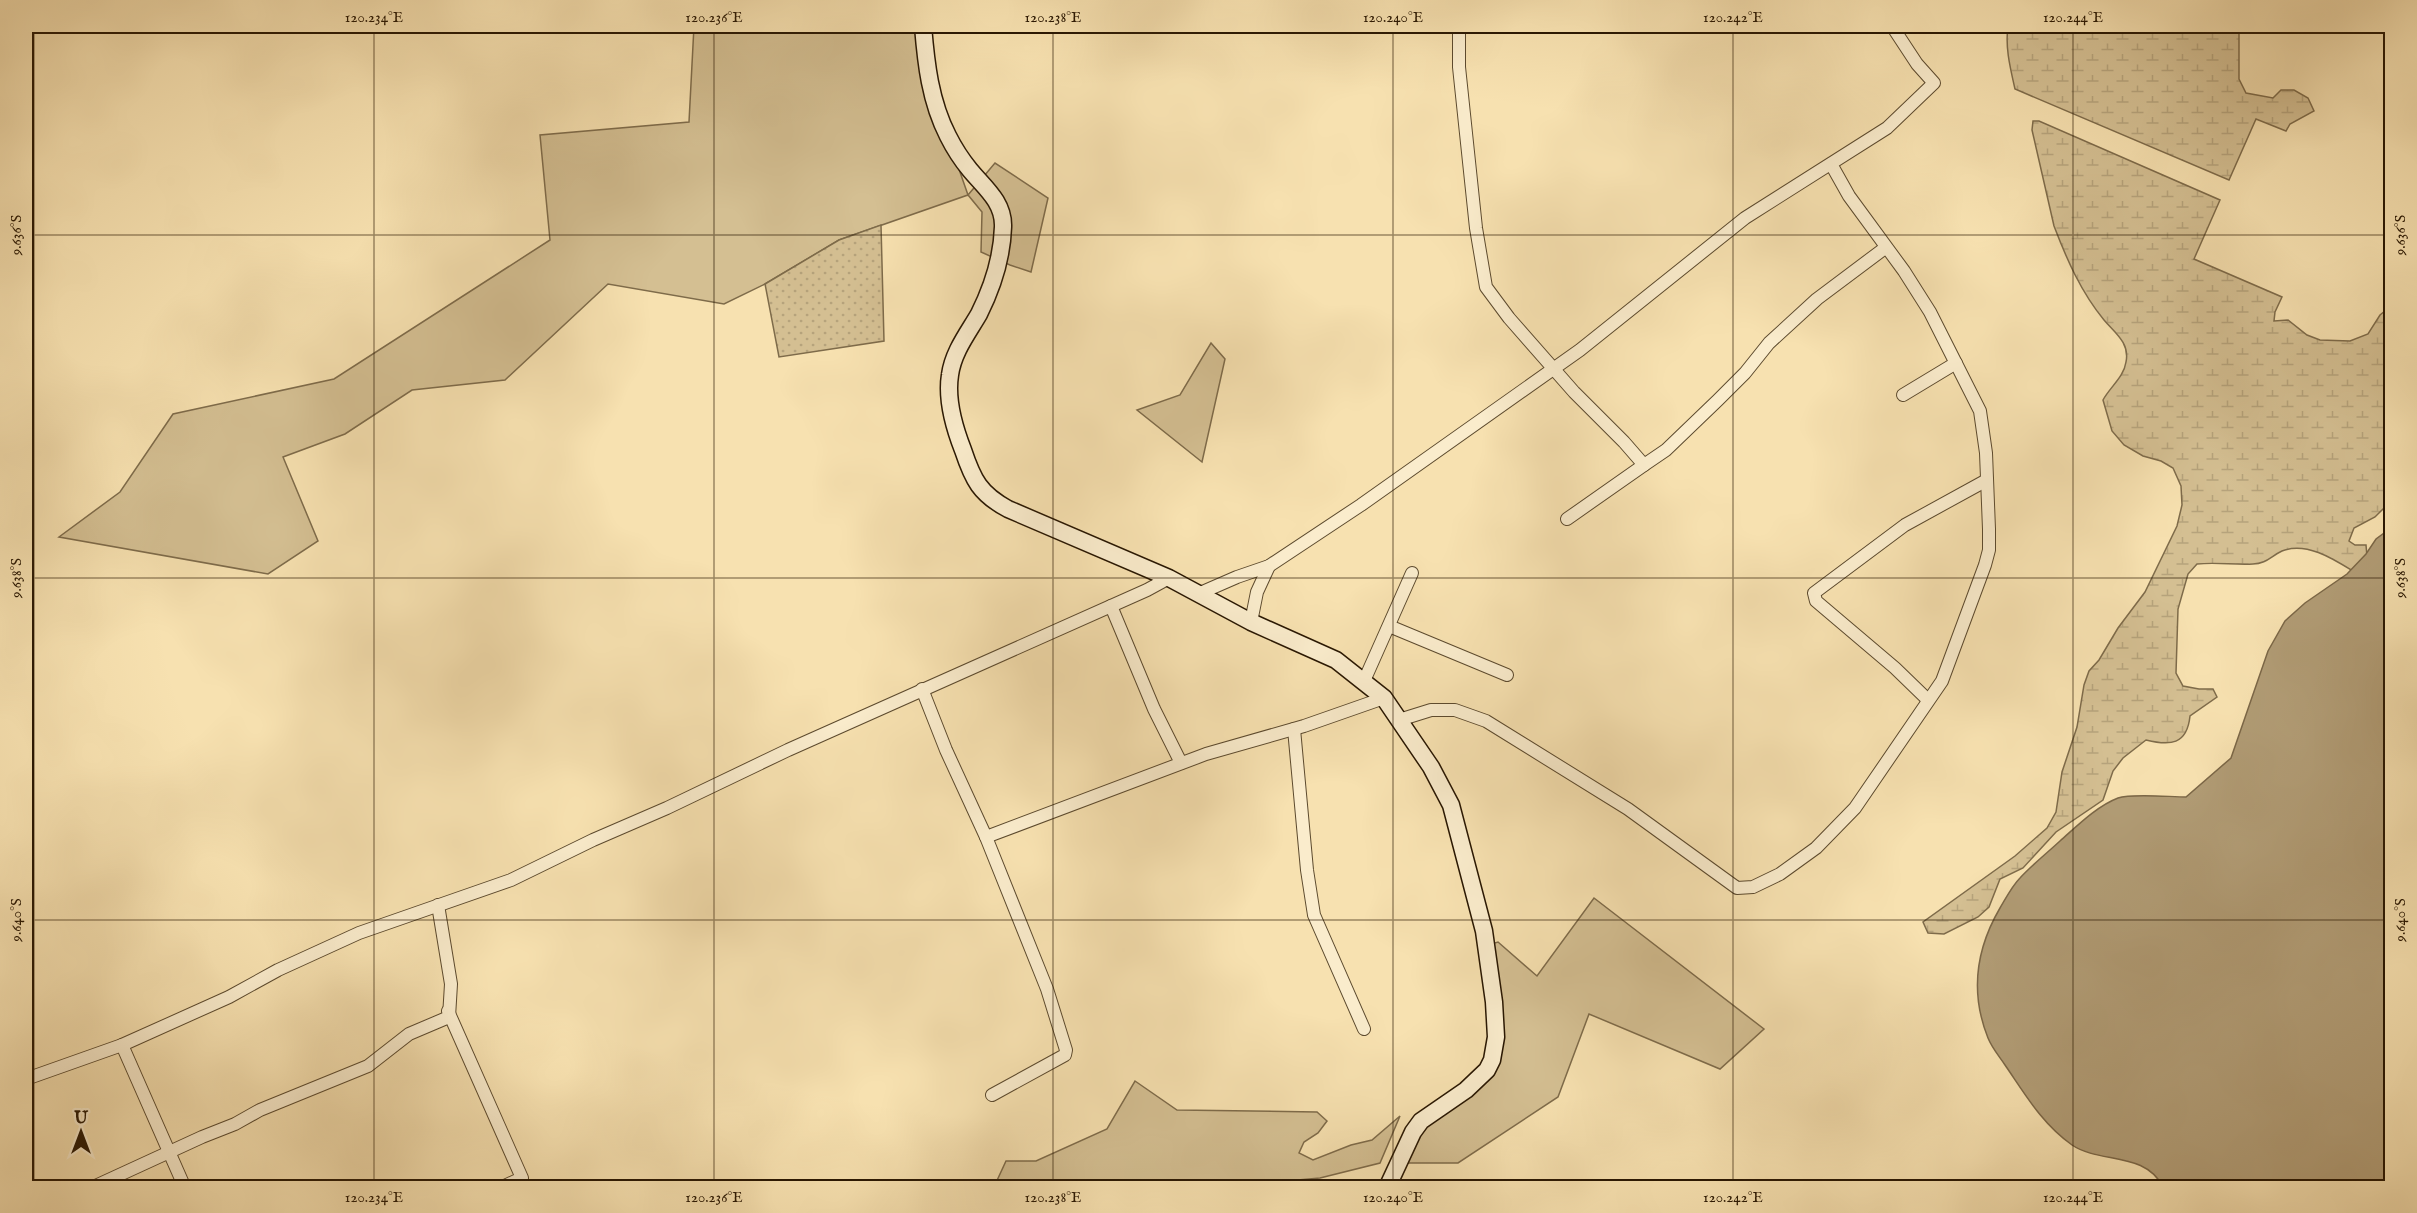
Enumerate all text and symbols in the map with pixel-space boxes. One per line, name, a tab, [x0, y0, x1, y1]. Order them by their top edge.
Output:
text: 120.234°E	[345, 8, 403, 27]
text: 120.236°E	[685, 8, 743, 27]
text: 120.238°E	[1025, 8, 1081, 27]
text: 120.240°E	[1363, 8, 1423, 27]
text: 120.242°E	[1703, 8, 1763, 27]
text: 120.244°E	[2043, 8, 2103, 27]
text: 9.636°S	[7, 215, 26, 256]
text: 9.636°S	[2391, 215, 2410, 256]
text: 9.638°S	[7, 558, 26, 599]
text: 9.638°S	[2391, 558, 2410, 599]
text: 9.640°S	[7, 898, 26, 943]
text: 9.640°S	[2391, 898, 2410, 943]
north arrow	[51, 1102, 111, 1162]
text: U	[73, 1109, 88, 1129]
text: 120.234°E	[345, 1188, 403, 1207]
text: 120.236°E	[685, 1188, 743, 1207]
text: 120.238°E	[1025, 1188, 1081, 1207]
text: 120.240°E	[1363, 1188, 1423, 1207]
text: 120.242°E	[1703, 1188, 1763, 1207]
text: 120.244°E	[2043, 1188, 2103, 1207]

